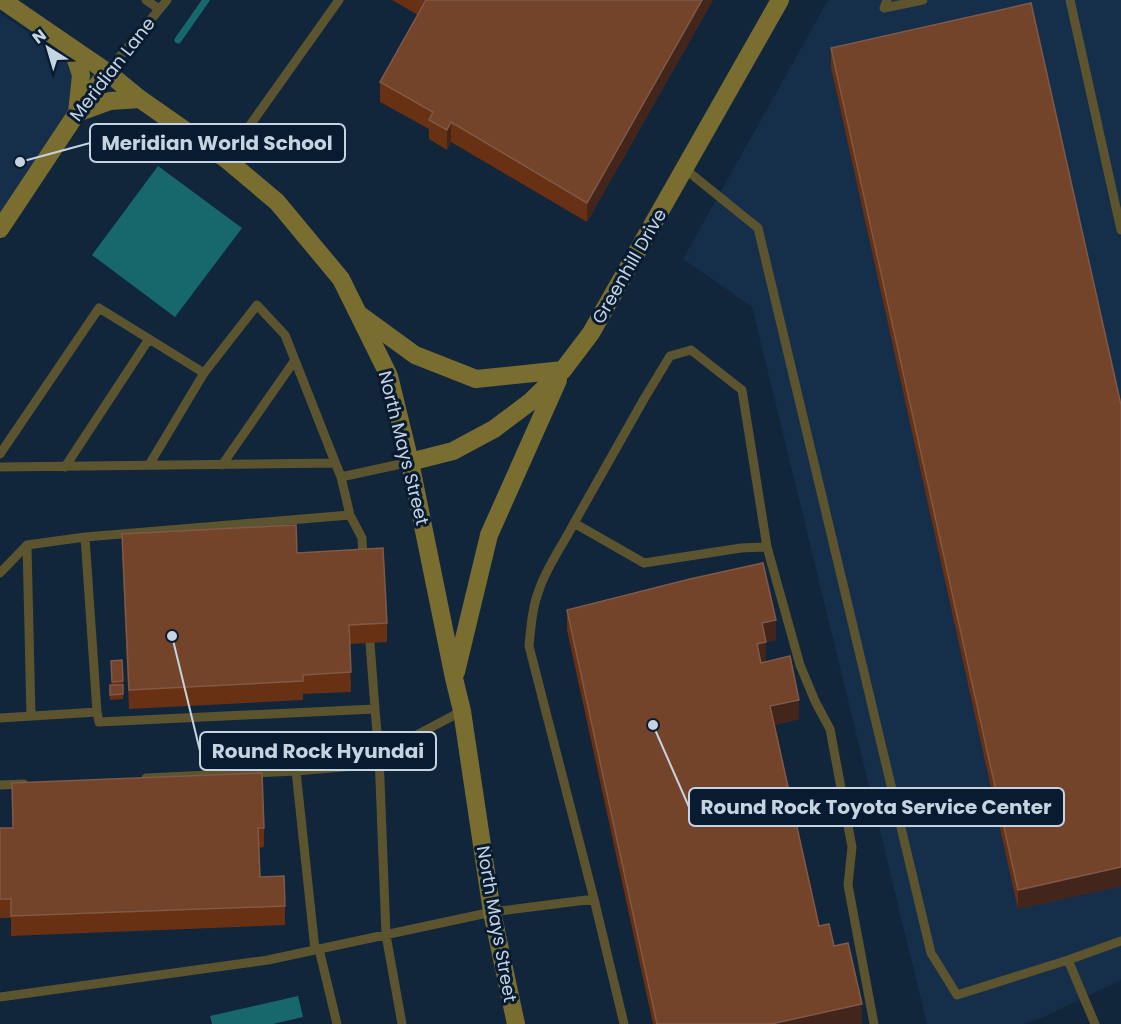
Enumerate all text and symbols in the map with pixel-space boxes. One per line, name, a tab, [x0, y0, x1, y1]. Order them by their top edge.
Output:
street label: Meridian Lane	[64, 12, 160, 126]
north arrow	[18, 18, 78, 78]
text: N	[28, 24, 51, 49]
callout: Meridian World School	[90, 124, 345, 162]
text: Meridian World School	[101, 129, 333, 157]
street label: Greenhill Drive	[586, 204, 672, 328]
street label: North Mays Street	[373, 368, 435, 528]
callout: Round Rock Hyundai	[200, 732, 436, 770]
text: Round Rock Hyundai	[212, 737, 424, 765]
callout: Round Rock Toyota Service Center	[689, 788, 1064, 826]
text: Round Rock Toyota Service Center	[700, 793, 1052, 821]
street label: North Mays Street	[471, 844, 523, 1004]

